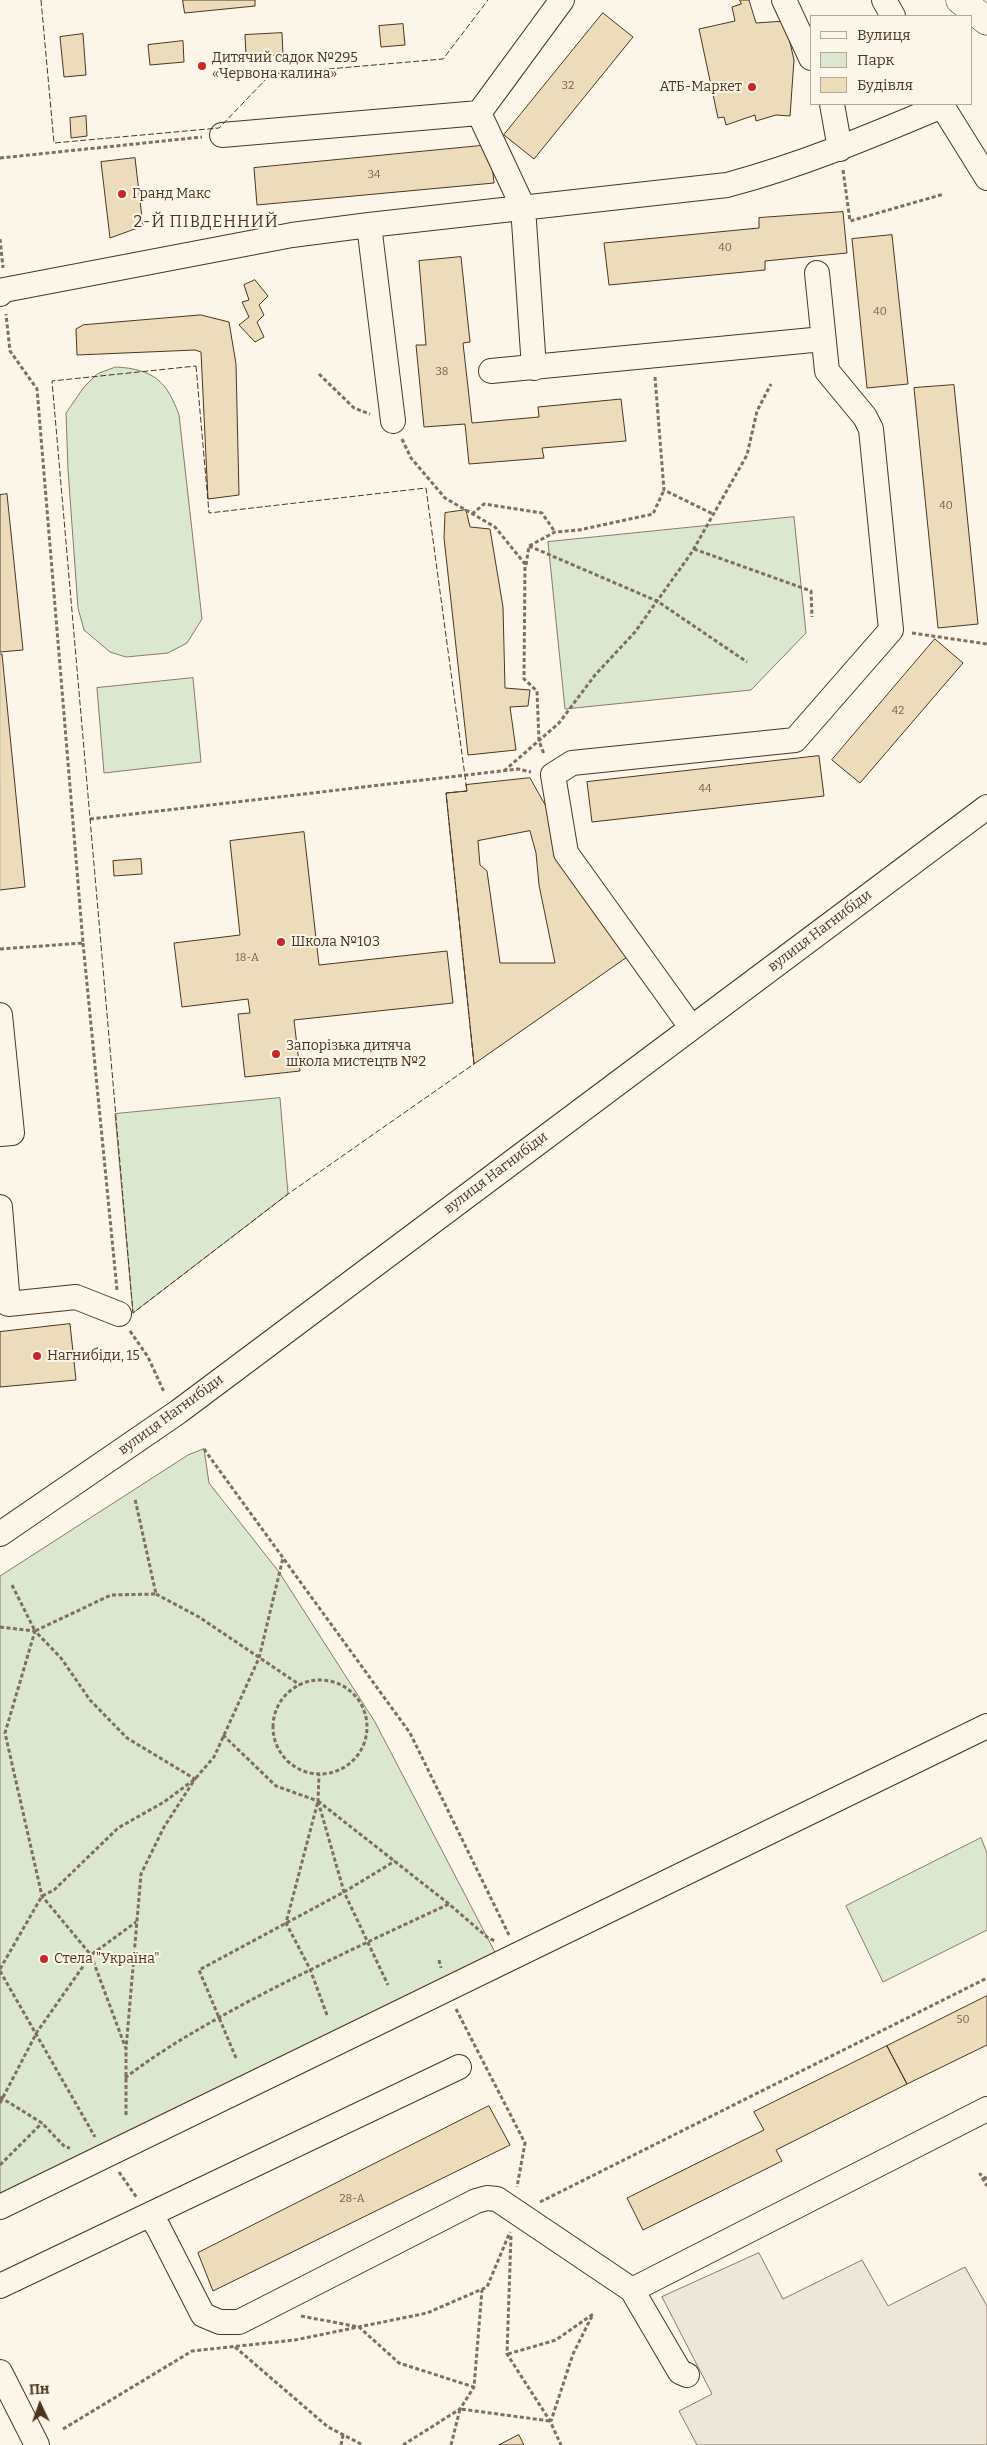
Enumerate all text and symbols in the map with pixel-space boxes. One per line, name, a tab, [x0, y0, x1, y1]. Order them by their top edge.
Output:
legend	[810, 15, 972, 105]
text: Вулиця	[857, 26, 911, 44]
place label: Дитячий садок №295 «Червона калина»	[212, 50, 358, 82]
text: Парк	[857, 51, 894, 69]
marker: Дитячий садок №295 «Червона калина»	[196, 60, 208, 72]
text: Будівля	[857, 76, 913, 94]
house number: 32	[562, 79, 574, 93]
place label: АТБ-Маркет	[659, 79, 742, 95]
marker: АТБ-Маркет	[746, 81, 758, 93]
house number: 34	[368, 168, 380, 182]
place label: Гранд Макс	[132, 186, 211, 202]
marker: Гранд Макс	[116, 188, 128, 200]
district label: 2-Й ПІВДЕННИЙ	[132, 213, 280, 233]
house number: 40	[718, 241, 732, 255]
house number: 40	[873, 305, 887, 319]
house number: 38	[436, 365, 448, 379]
house number: 40	[939, 499, 953, 513]
house number: 42	[892, 704, 904, 718]
house number: 44	[699, 782, 711, 796]
street label: вулиця Нагнибіди	[765, 886, 875, 976]
place label: Школа №103	[291, 934, 380, 950]
marker: Школа №103	[275, 936, 287, 948]
house number: 18-А	[235, 951, 259, 965]
place label: Запорізька дитяча школа мистецтв №2	[286, 1038, 426, 1070]
marker: Запорізька дитяча школа мистецтв №2	[270, 1048, 282, 1060]
street label: вулиця Нагнибіди	[441, 1128, 551, 1218]
place label: Нагнибіди, 15	[47, 1348, 140, 1364]
marker: Нагнибіди, 15	[31, 1350, 43, 1362]
street label: вулиця Нагнибіди	[115, 1371, 227, 1459]
place label: Стела "Україна"	[54, 1951, 160, 1967]
marker: Стела "Україна"	[38, 1953, 50, 1965]
house number: 50	[957, 2013, 969, 2027]
house number: 28-А	[339, 2192, 365, 2206]
north arrow	[15, 2380, 65, 2430]
text: Пн	[29, 2381, 50, 2399]

